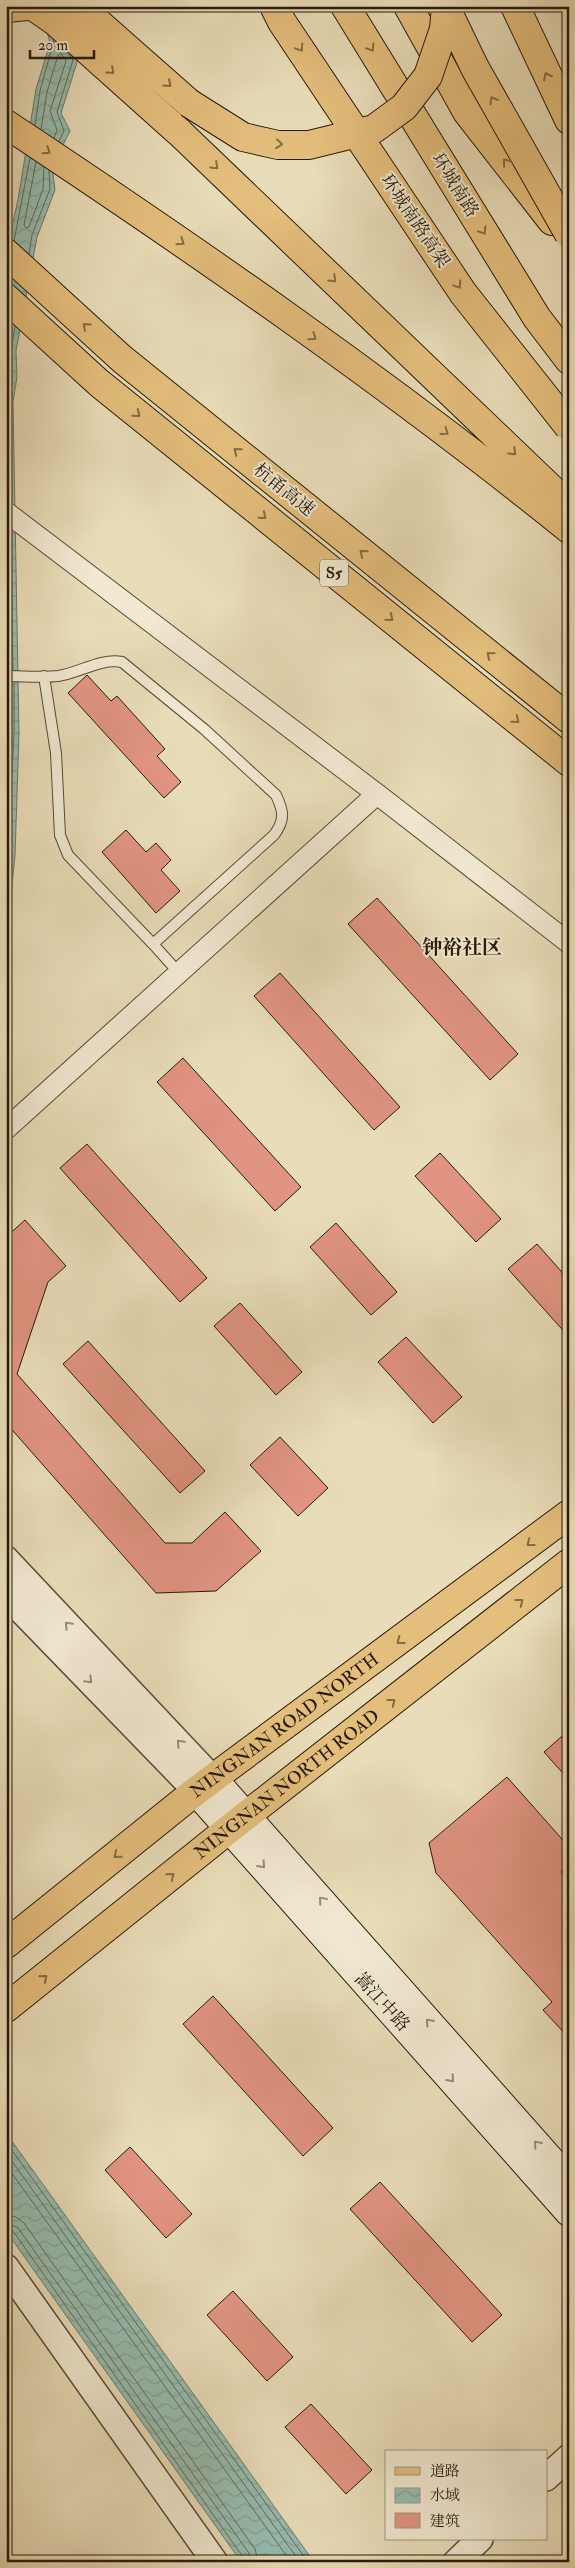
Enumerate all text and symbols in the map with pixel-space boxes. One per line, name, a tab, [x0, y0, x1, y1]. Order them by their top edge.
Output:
scale bar	[30, 28, 94, 60]
text: 20 m	[38, 36, 68, 55]
one-way arrow	[364, 42, 374, 51]
one-way arrow	[293, 43, 303, 52]
one-way arrow	[105, 65, 114, 74]
one-way arrow	[543, 72, 554, 81]
one-way arrow	[163, 79, 172, 88]
one-way arrow	[490, 97, 500, 106]
one-way arrow	[275, 138, 283, 149]
one-way arrow	[41, 145, 51, 154]
street label: 环城南路	[426, 148, 484, 222]
one-way arrow	[504, 159, 512, 168]
one-way arrow	[209, 160, 218, 169]
street label: 环城南路高架	[375, 170, 455, 272]
one-way arrow	[477, 226, 487, 235]
one-way arrow	[175, 237, 184, 245]
one-way arrow	[327, 273, 336, 282]
one-way arrow	[452, 279, 461, 288]
one-way arrow	[83, 323, 92, 332]
one-way arrow	[308, 331, 317, 340]
one-way arrow	[131, 408, 140, 416]
one-way arrow	[439, 426, 449, 435]
one-way arrow	[507, 446, 516, 455]
one-way arrow	[234, 449, 243, 457]
street label: 杭甬高速	[249, 458, 319, 522]
one-way arrow	[257, 510, 266, 518]
one-way arrow	[360, 550, 369, 559]
road number: S5	[320, 560, 348, 586]
one-way arrow	[384, 612, 393, 620]
one-way arrow	[487, 653, 496, 661]
one-way arrow	[510, 714, 519, 722]
district label: 钟裕社区	[422, 935, 502, 960]
one-way arrow	[526, 1537, 536, 1546]
one-way arrow	[514, 1599, 523, 1607]
one-way arrow	[65, 1622, 74, 1631]
one-way arrow	[396, 1635, 406, 1644]
street label: NINGNAN ROAD NORTH	[185, 1648, 383, 1803]
one-way arrow	[83, 1674, 92, 1683]
one-way arrow	[386, 1699, 395, 1707]
street label: NINGNAN NORTH ROAD	[189, 1704, 384, 1864]
one-way arrow	[177, 1740, 186, 1749]
one-way arrow	[114, 1849, 123, 1858]
one-way arrow	[256, 1860, 265, 1869]
one-way arrow	[165, 1873, 174, 1881]
one-way arrow	[318, 1897, 327, 1906]
street label: 嵩江中路	[349, 1968, 415, 2036]
one-way arrow	[38, 1975, 47, 1983]
one-way arrow	[426, 2019, 435, 2028]
one-way arrow	[445, 2073, 454, 2082]
one-way arrow	[534, 2141, 542, 2150]
legend	[385, 2450, 548, 2540]
text: 道路	[430, 2462, 460, 2481]
text: 水域	[430, 2486, 460, 2505]
text: 建筑	[430, 2512, 460, 2531]

